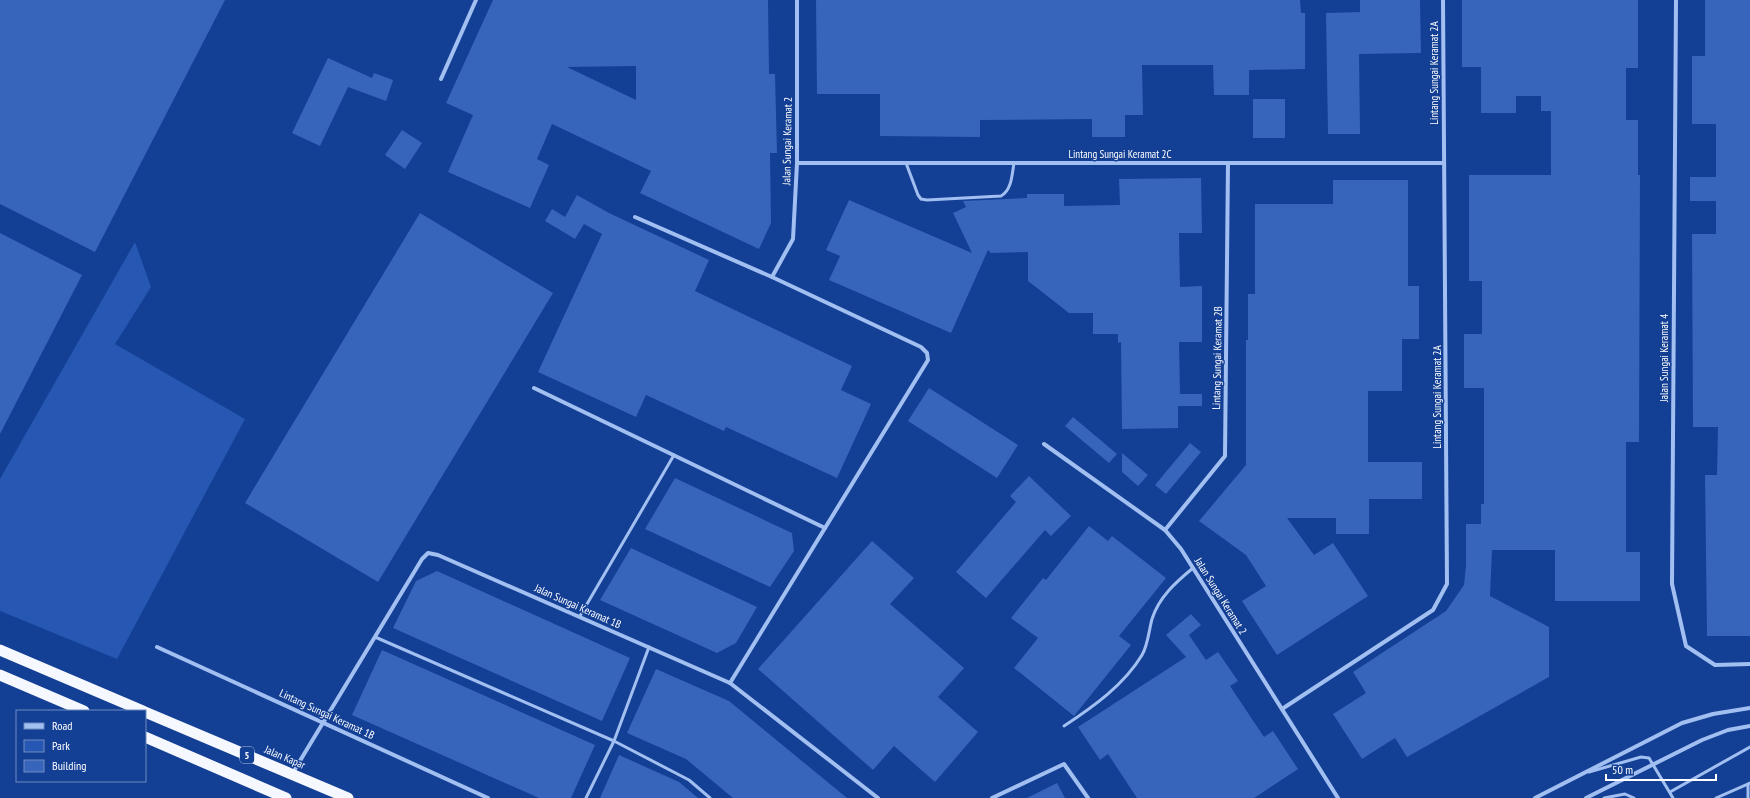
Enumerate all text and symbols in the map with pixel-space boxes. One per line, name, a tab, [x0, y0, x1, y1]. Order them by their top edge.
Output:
street label: Lintang Sungai Keramat 2A	[1427, 21, 1441, 125]
street label: Jalan Sungai Keramat 2	[779, 97, 795, 186]
street label: Lintang Sungai Keramat 2C	[1068, 147, 1172, 161]
street label: Lintang Sungai Keramat 2B	[1209, 306, 1225, 410]
street label: Jalan Sungai Keramat 4	[1657, 314, 1671, 403]
street label: Lintang Sungai Keramat 2A	[1430, 345, 1444, 449]
street label: Jalan Sungai Keramat 2	[1191, 554, 1250, 637]
street label: Jalan Sungai Keramat 1B	[532, 580, 623, 631]
street label: Lintang Sungai Keramat 1B	[277, 686, 377, 742]
legend	[16, 710, 146, 782]
text: Road	[52, 718, 72, 733]
text: Park	[52, 738, 70, 753]
street label: Jalan Kapar	[262, 742, 308, 772]
road number: 5	[240, 747, 254, 763]
scale bar	[1606, 756, 1716, 782]
text: Building	[52, 758, 87, 773]
text: 50 m	[1612, 762, 1633, 777]

